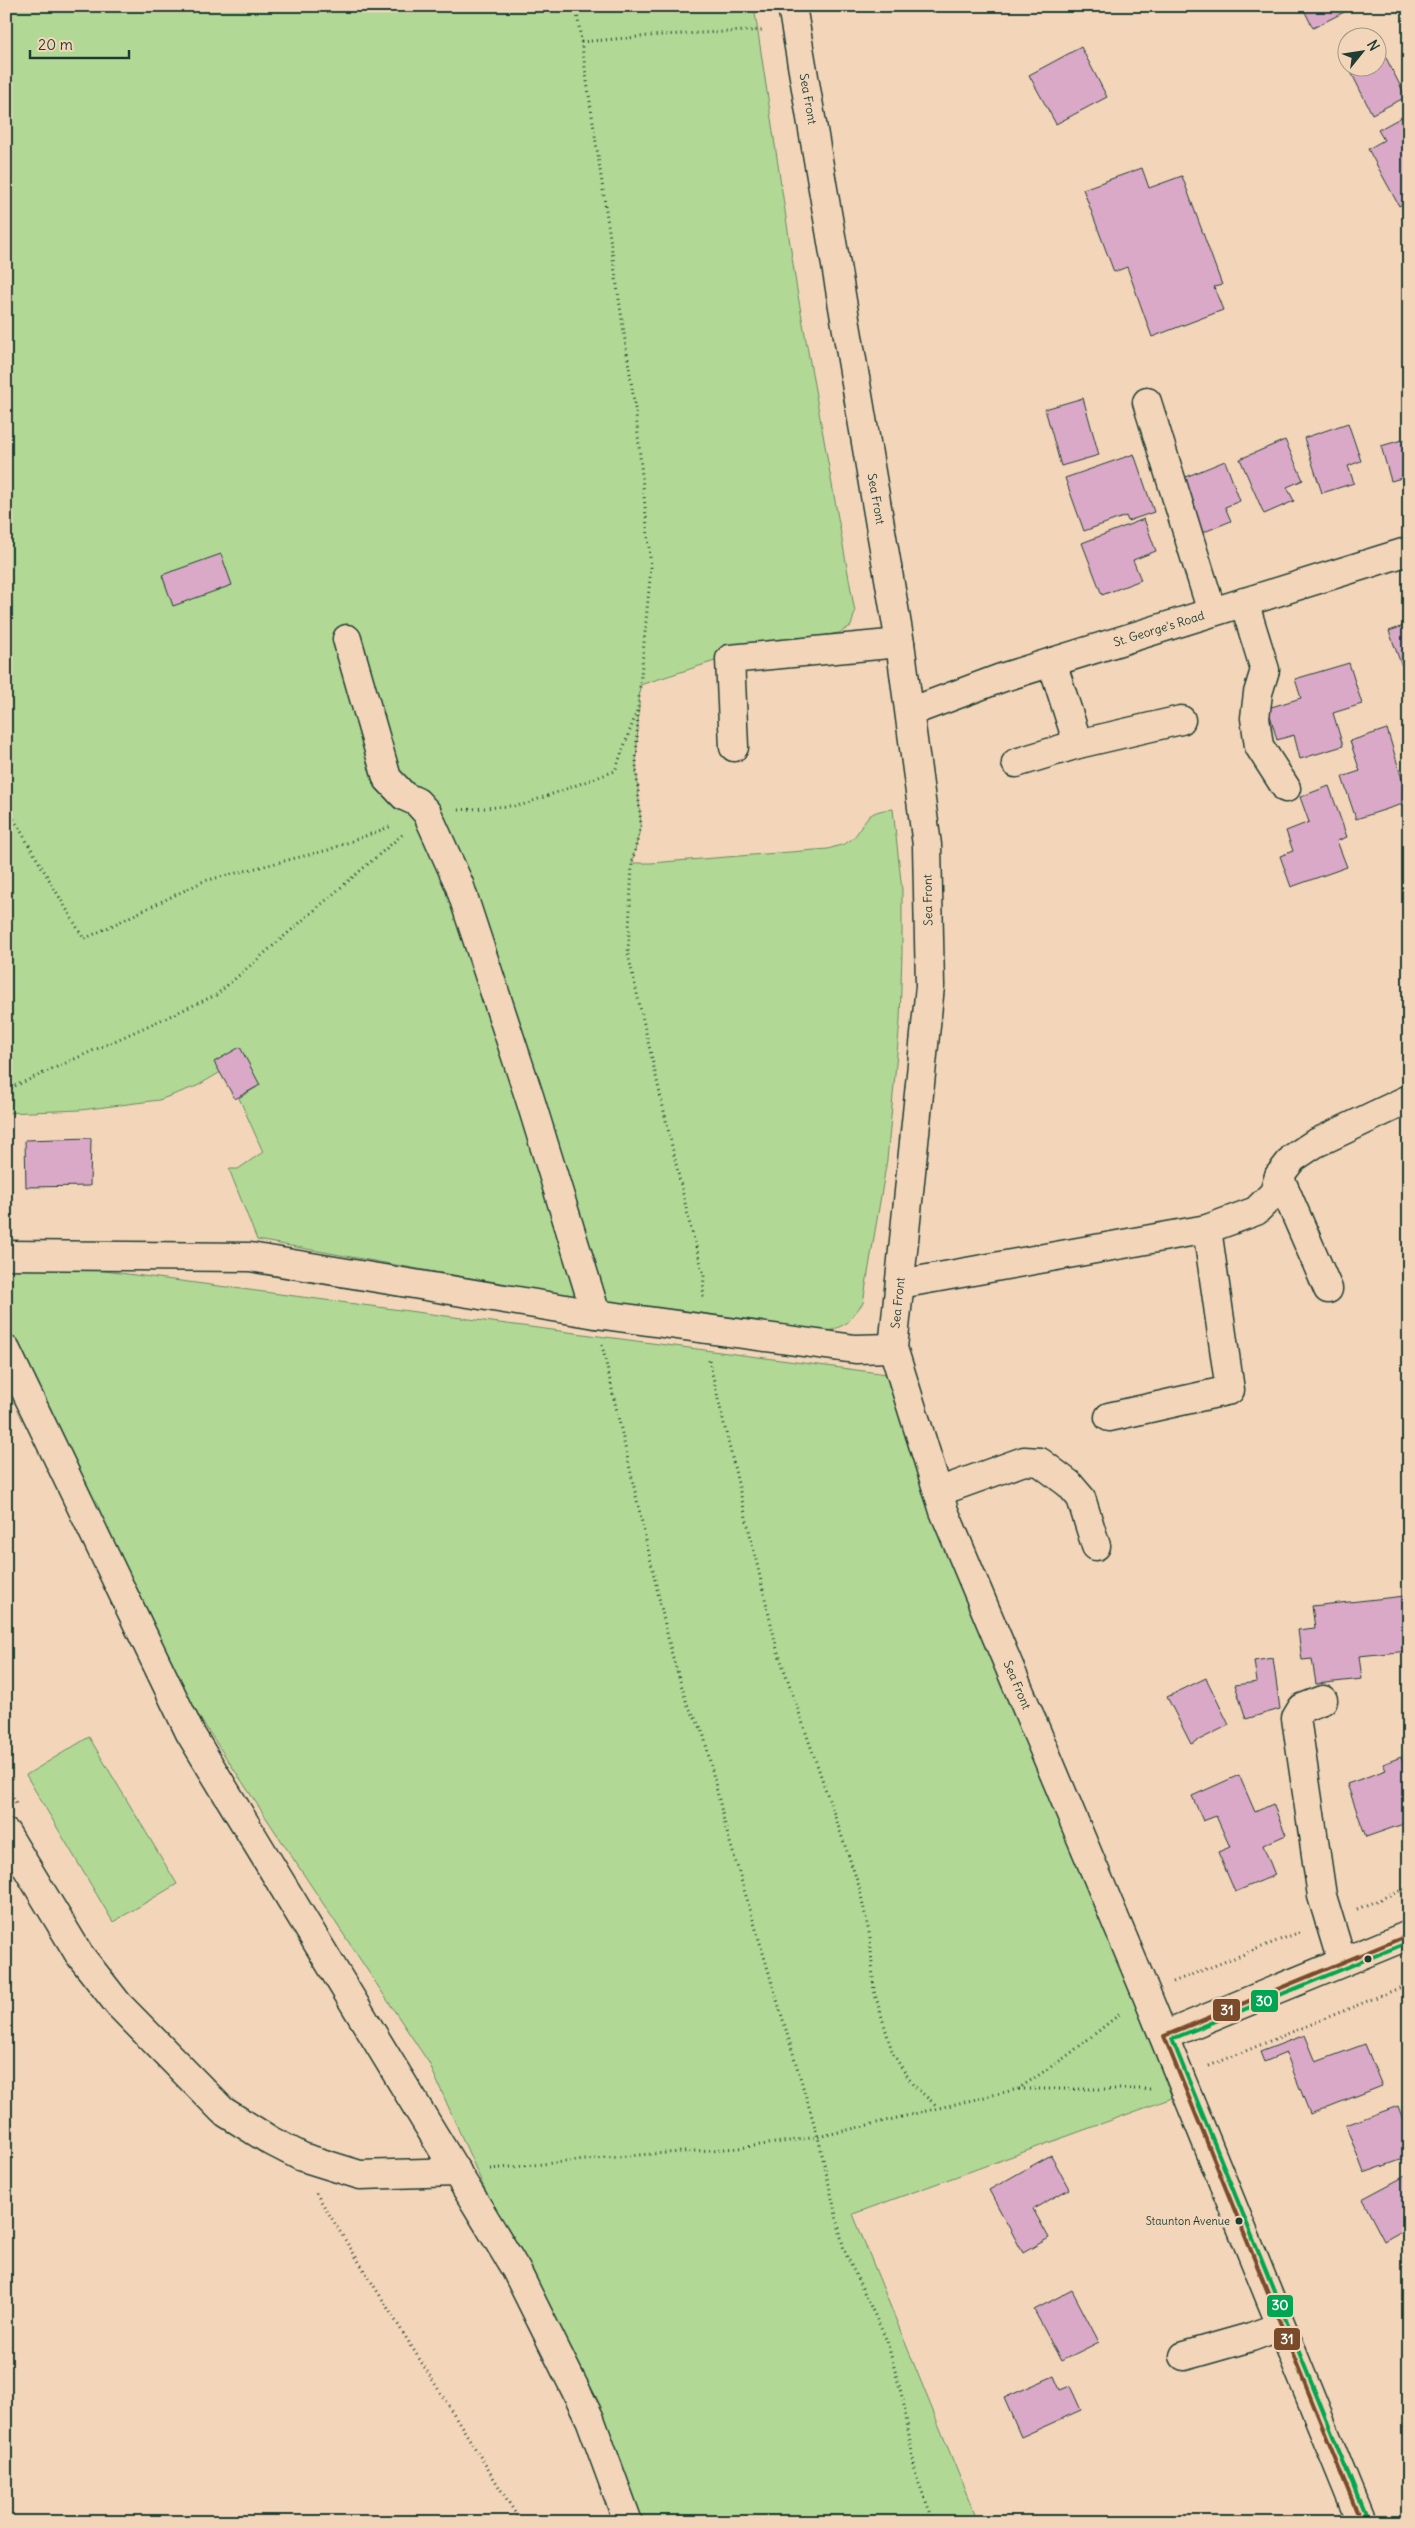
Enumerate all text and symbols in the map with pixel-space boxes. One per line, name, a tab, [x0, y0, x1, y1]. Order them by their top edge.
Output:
scale bar	[30, 28, 129, 60]
north arrow	[1338, 28, 1388, 78]
text: 20 m	[38, 35, 73, 54]
text: N	[1363, 37, 1383, 54]
street label: Sea Front	[797, 72, 820, 126]
street label: Sea Front	[865, 472, 888, 526]
street label: St. George's Road	[1112, 608, 1206, 649]
street label: Sea Front	[920, 874, 935, 926]
street label: Sea Front	[887, 1277, 908, 1329]
street label: Sea Front	[1000, 1658, 1034, 1711]
unlabelled marker	[1363, 1954, 1373, 1964]
line badge: 30	[1250, 1989, 1279, 2013]
text: 30	[1255, 1992, 1273, 2010]
line badge: 31	[1212, 1998, 1241, 2022]
text: 31	[1220, 2001, 1234, 2019]
place label: Staunton Avenue	[1146, 2214, 1230, 2228]
marker: Staunton Avenue	[1234, 2216, 1244, 2226]
line badge: 30	[1266, 2294, 1294, 2318]
text: 30	[1271, 2296, 1289, 2314]
line badge: 31	[1273, 2327, 1301, 2351]
text: 31	[1280, 2330, 1294, 2348]

